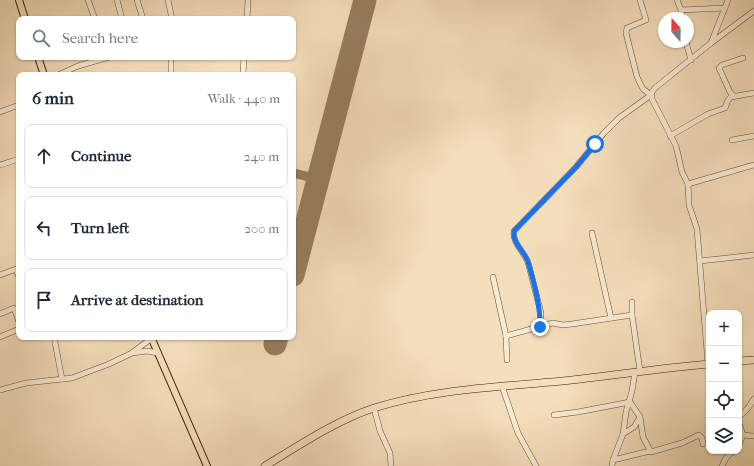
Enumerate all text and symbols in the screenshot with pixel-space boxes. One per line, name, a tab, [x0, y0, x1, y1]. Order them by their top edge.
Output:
north arrow	[658, 12, 694, 48]
search box	[16, 16, 296, 60]
icon: search	[30, 27, 52, 49]
text: Search here	[62, 29, 138, 47]
text: 6 min	[32, 88, 74, 108]
text: Walk · 440 m	[207, 91, 280, 106]
route start	[586, 135, 604, 153]
icon: ahead	[33, 145, 55, 167]
text: Continue	[71, 147, 131, 165]
text: 240 m	[244, 149, 279, 164]
icon: left	[33, 217, 55, 239]
text: Turn left	[71, 219, 129, 237]
text: 200 m	[244, 221, 279, 236]
icon: arrive	[33, 289, 55, 311]
text: Arrive at destination	[71, 291, 203, 309]
map controls	[706, 310, 742, 454]
button: +	[706, 310, 742, 346]
route end	[531, 318, 549, 336]
button: −	[706, 346, 742, 382]
button: locate	[706, 382, 742, 418]
button: layers	[706, 418, 742, 454]

